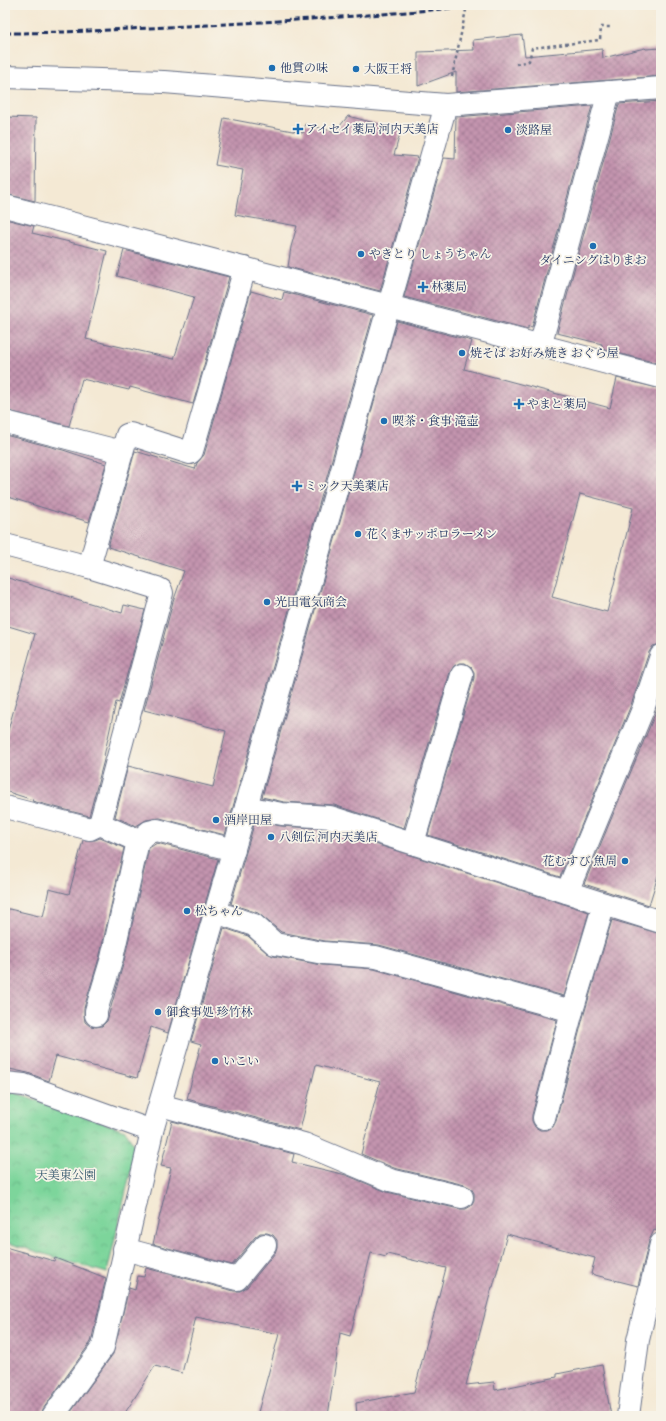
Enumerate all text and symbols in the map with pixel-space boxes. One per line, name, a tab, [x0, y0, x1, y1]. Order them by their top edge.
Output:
place label: 他貫の味	[280, 60, 328, 76]
place label: 大阪王将	[364, 61, 412, 77]
marker: 他貫の味	[267, 63, 277, 73]
marker: 大阪王将	[351, 64, 361, 74]
place label: アイセイ薬局 河内天美店	[306, 121, 439, 137]
place label: 淡路屋	[516, 122, 552, 138]
marker: アイセイ薬局 河内天美店	[293, 124, 303, 134]
marker: 淡路屋	[503, 125, 513, 135]
marker: ダイニングはりまお	[588, 241, 598, 251]
place label: やきとり しょうちゃん	[369, 246, 491, 262]
marker: やきとり しょうちゃん	[356, 249, 366, 259]
place label: ダイニングはりまお	[539, 252, 647, 268]
place label: 林薬局	[431, 279, 467, 295]
marker: 林薬局	[418, 282, 428, 292]
place label: 焼そば お好み焼き おぐら屋	[470, 345, 619, 361]
marker: 焼そば お好み焼き おぐら屋	[457, 348, 467, 358]
place label: やまと薬局	[527, 396, 587, 412]
marker: やまと薬局	[514, 399, 524, 409]
place label: 喫茶・食事 滝壺	[392, 413, 478, 429]
marker: 喫茶・食事 滝壺	[379, 416, 389, 426]
place label: ミック天美薬店	[305, 478, 389, 494]
marker: ミック天美薬店	[292, 481, 302, 491]
place label: 花くまサッポロラーメン	[366, 526, 497, 542]
marker: 花くまサッポロラーメン	[353, 529, 363, 539]
place label: 光田電気商会	[275, 594, 347, 610]
marker: 光田電気商会	[262, 597, 272, 607]
place label: 酒岸田屋	[224, 812, 272, 828]
marker: 酒岸田屋	[211, 815, 221, 825]
place label: 八剣伝 河内天美店	[279, 829, 377, 845]
marker: 八剣伝 河内天美店	[266, 832, 276, 842]
place label: 花むすび 魚周	[543, 853, 617, 869]
marker: 花むすび 魚周	[620, 856, 630, 866]
place label: 松ちゃん	[195, 903, 243, 919]
marker: 松ちゃん	[182, 906, 192, 916]
place label: 御食事処 珍竹林	[166, 1004, 253, 1020]
marker: 御食事処 珍竹林	[153, 1007, 163, 1017]
place label: いこい	[223, 1053, 259, 1069]
marker: いこい	[210, 1056, 220, 1066]
park label: 天美東公園	[36, 1167, 96, 1183]

